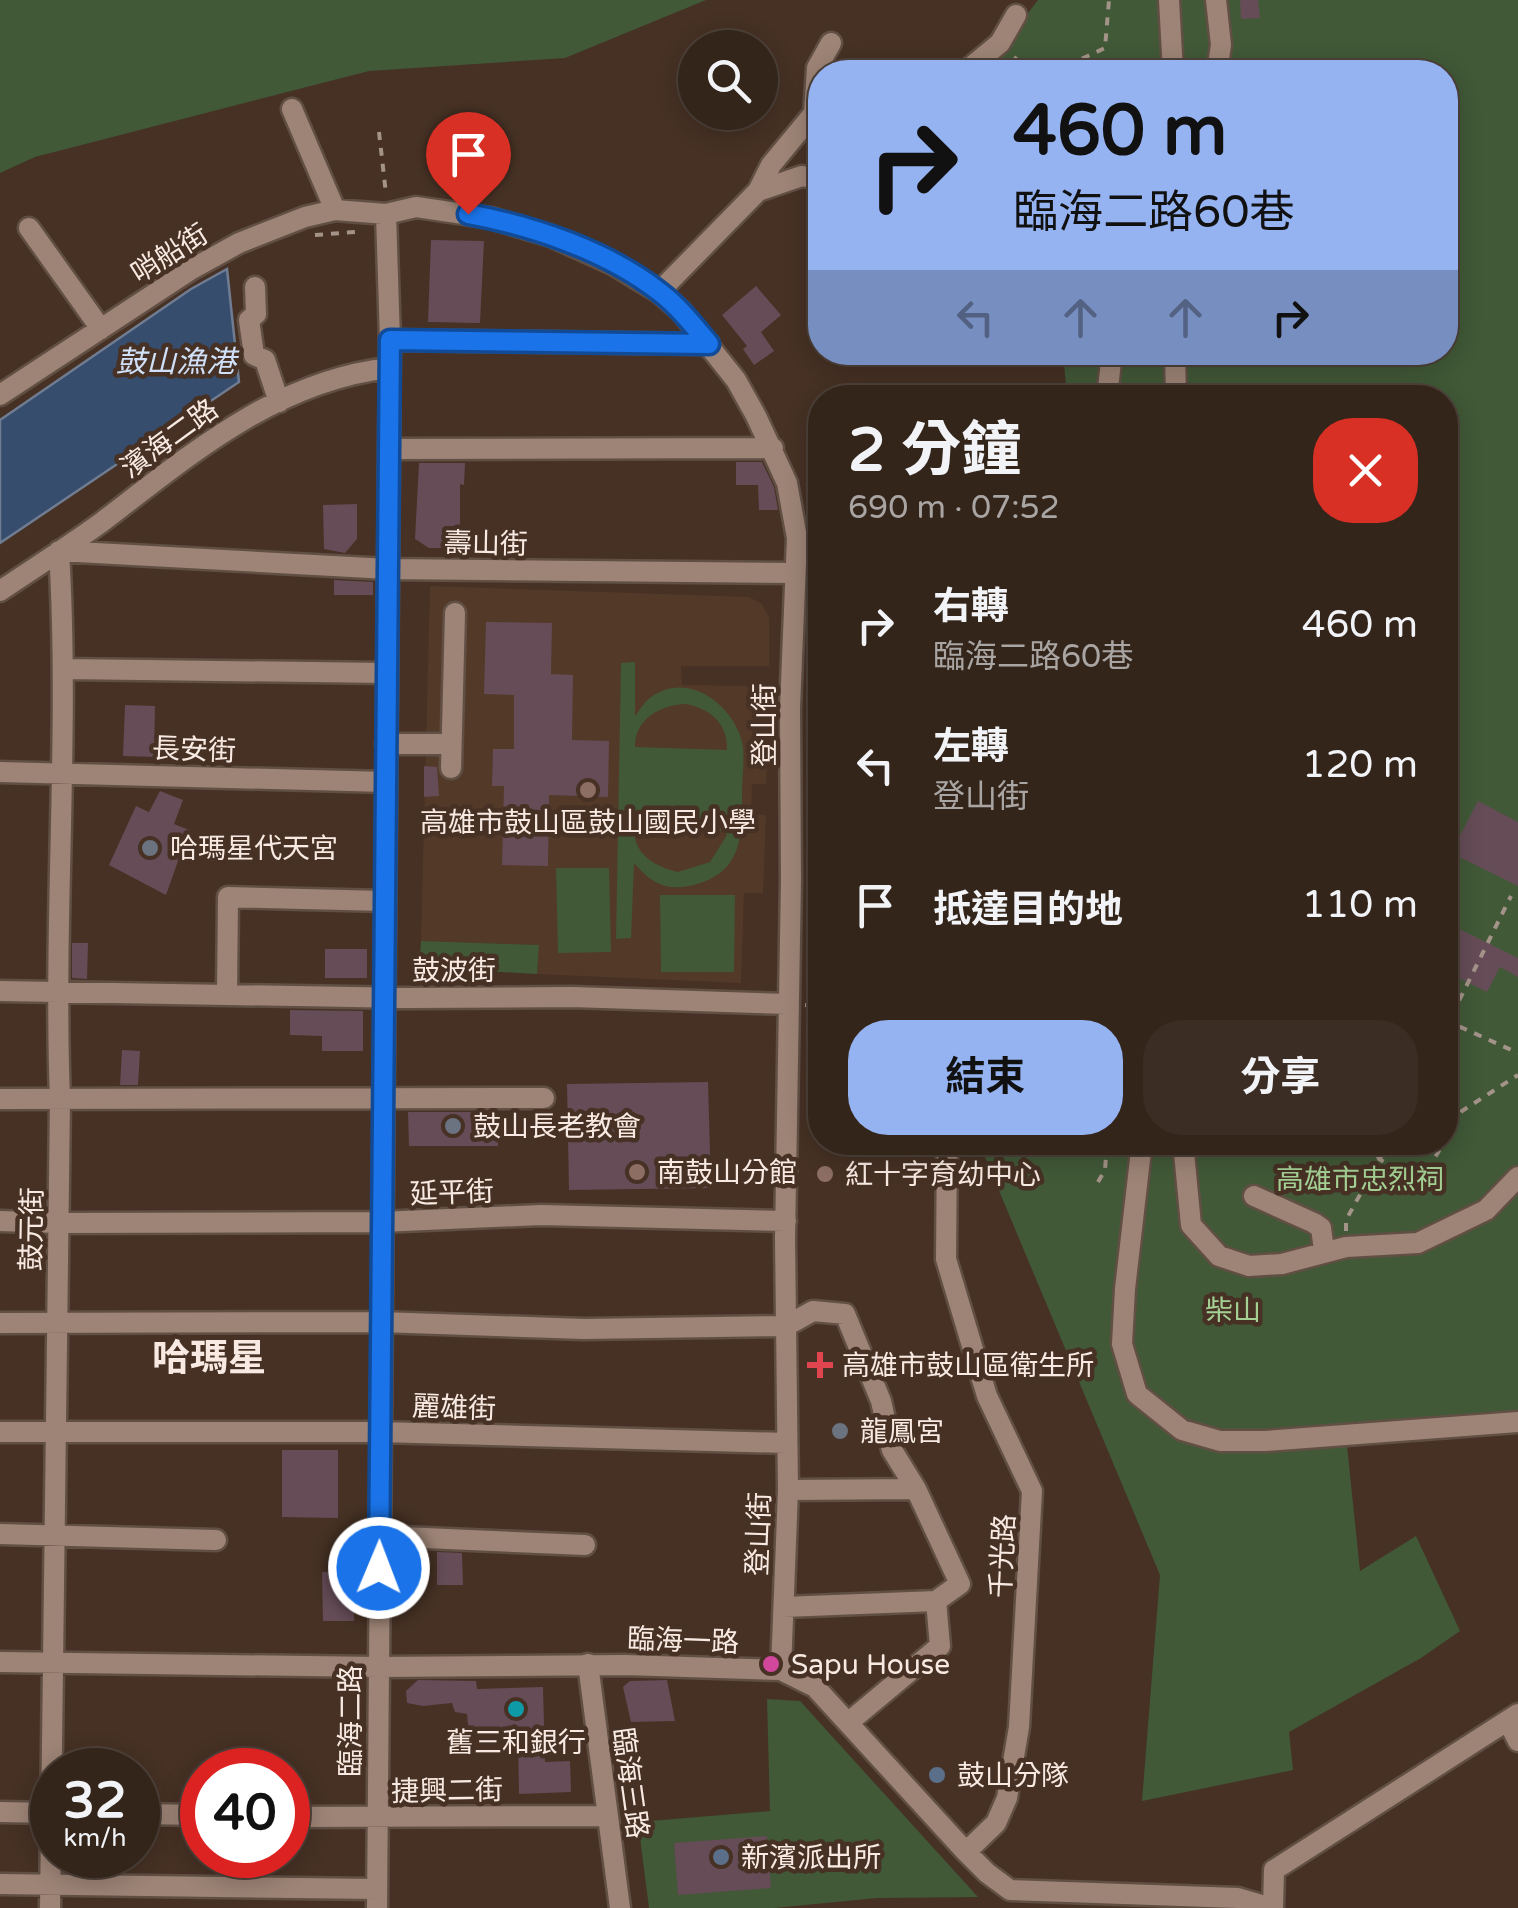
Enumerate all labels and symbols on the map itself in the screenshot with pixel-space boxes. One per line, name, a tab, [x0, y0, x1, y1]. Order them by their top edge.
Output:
pin	[426, 112, 511, 215]
street label: 哨船街	[125, 217, 214, 291]
water label: 鼓山漁港	[116, 344, 240, 381]
street label: 濱海二路	[114, 392, 225, 485]
street label: 壽山街	[444, 526, 528, 562]
street label: 登山街	[748, 683, 782, 767]
street label: 長安街	[151, 732, 237, 768]
marker: 高雄市鼓山區鼓山國民小學	[577, 779, 599, 801]
place label: 高雄市鼓山區鼓山國民小學	[420, 806, 756, 840]
place label: 哈瑪星代天宮	[170, 832, 338, 866]
marker: 哈瑪星代天宮	[139, 837, 161, 859]
street label: 鼓波街	[412, 954, 496, 988]
place label: 鼓山長老教會	[473, 1110, 641, 1144]
marker: 鼓山長老教會	[442, 1115, 464, 1137]
place label: 南鼓山分館	[657, 1156, 797, 1190]
place label: 紅十字育幼中心	[845, 1158, 1041, 1192]
marker: 南鼓山分館	[626, 1161, 648, 1183]
marker: 紅十字育幼中心	[814, 1163, 836, 1185]
park label: 高雄市忠烈祠	[1276, 1163, 1444, 1197]
street label: 延平街	[409, 1175, 495, 1211]
street label: 鼓元街	[14, 1187, 50, 1271]
park label: 柴山	[1205, 1294, 1261, 1328]
district label: 哈瑪星	[152, 1336, 266, 1382]
place label: 高雄市鼓山區衛生所	[842, 1349, 1094, 1383]
marker: 高雄市鼓山區衛生所	[807, 1352, 833, 1378]
street label: 麗雄街	[411, 1390, 497, 1426]
place label: 龍鳳宮	[860, 1415, 944, 1449]
marker: 龍鳳宮	[829, 1420, 851, 1442]
street label: 登山街	[741, 1491, 777, 1577]
street label: 千光路	[984, 1513, 1022, 1599]
position arrow	[327, 1516, 431, 1620]
street label: 臨海一路	[626, 1622, 740, 1660]
place label: Sapu House	[791, 1648, 950, 1682]
marker: Sapu House	[760, 1653, 782, 1675]
street label: 臨海二路	[334, 1665, 368, 1777]
marker: 舊三和銀行	[505, 1698, 527, 1720]
street label: 臨海三路	[605, 1725, 655, 1841]
place label: 舊三和銀行	[446, 1726, 586, 1760]
speed limit sign: 40	[180, 1748, 310, 1878]
place label: 鼓山分隊	[957, 1759, 1069, 1793]
marker: 鼓山分隊	[926, 1764, 948, 1786]
street label: 捷興二街	[391, 1773, 503, 1809]
place label: 新濱派出所	[741, 1841, 881, 1875]
marker: 新濱派出所	[710, 1846, 732, 1868]

